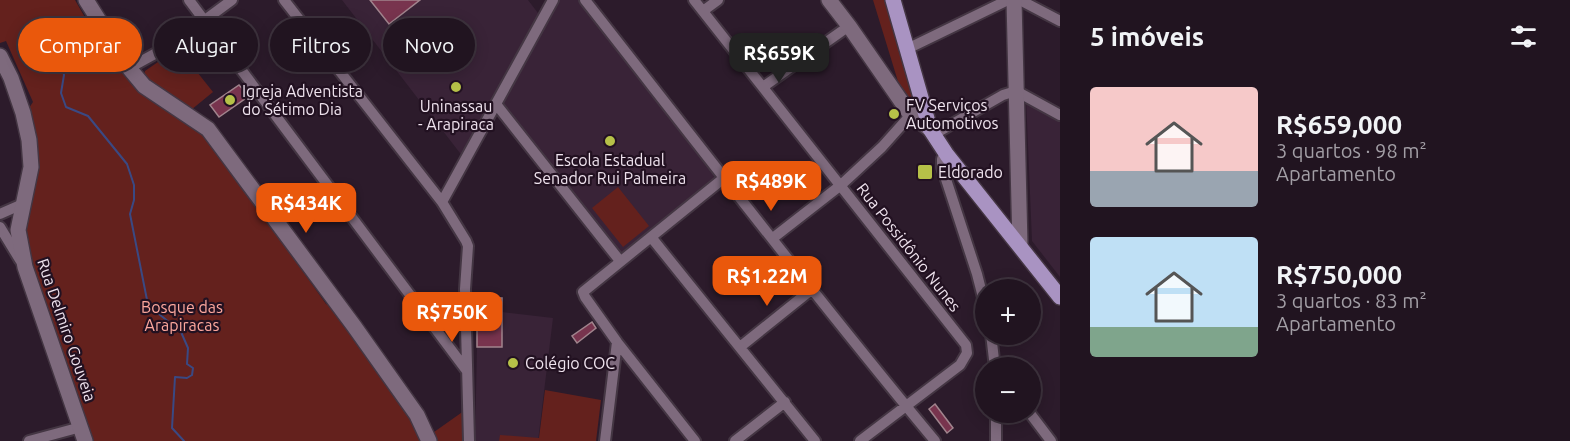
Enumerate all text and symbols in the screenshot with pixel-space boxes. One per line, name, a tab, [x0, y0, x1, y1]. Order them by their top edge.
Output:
chip: Comprar	[18, 18, 142, 72]
chip: Alugar	[154, 18, 258, 72]
chip: Filtros	[270, 18, 371, 72]
chip: Novo	[383, 18, 475, 72]
icon: filters	[1507, 20, 1540, 53]
text: 5 imóveis	[1090, 22, 1204, 51]
pin: R$659K	[730, 33, 828, 84]
text: R$659K	[743, 41, 815, 64]
marker: Uninassau - Arapiraca	[449, 80, 463, 94]
place label: Igreja Adventista do Sétimo Dia	[242, 82, 363, 118]
marker: Igreja Adventista do Sétimo Dia	[223, 93, 237, 107]
place label: FV Serviços Automotivos	[906, 96, 999, 132]
place label: Uninassau - Arapiraca	[418, 97, 494, 133]
marker: FV Serviços Automotivos	[887, 107, 901, 121]
text: R$659,000	[1276, 110, 1402, 139]
icon: home	[1138, 111, 1210, 183]
marker: Escola Estadual Senador Rui Palmeira	[603, 134, 617, 148]
text: 3 quartos · 98 m²	[1276, 139, 1427, 162]
place label: Escola Estadual Senador Rui Palmeira	[534, 151, 686, 187]
pin: R$489K	[722, 161, 820, 212]
text: Apartamento	[1276, 162, 1396, 185]
marker: Eldorado	[916, 163, 934, 181]
place label: Eldorado	[938, 163, 1003, 181]
text: R$489K	[735, 169, 807, 192]
street label: Rua Possidônio Nunes	[853, 179, 965, 315]
pin: R$434K	[257, 183, 355, 234]
text: R$434K	[270, 191, 342, 214]
street label: Rua Delmiro Gouveia	[34, 256, 100, 404]
pin: R$1.22M	[712, 256, 822, 307]
text: R$750,000	[1276, 260, 1402, 289]
icon: home	[1138, 261, 1210, 333]
text: R$1.22M	[727, 264, 807, 287]
map controls	[975, 279, 1041, 423]
button: +	[975, 279, 1041, 345]
text: 3 quartos · 83 m²	[1276, 289, 1427, 312]
pin: R$750K	[403, 292, 501, 343]
park label: Bosque das Arapiracas	[141, 298, 223, 334]
text: R$750K	[416, 300, 488, 323]
text: Apartamento	[1276, 312, 1396, 335]
place label: Colégio COC	[525, 354, 615, 372]
marker: Colégio COC	[506, 356, 520, 370]
button: −	[975, 357, 1041, 423]

